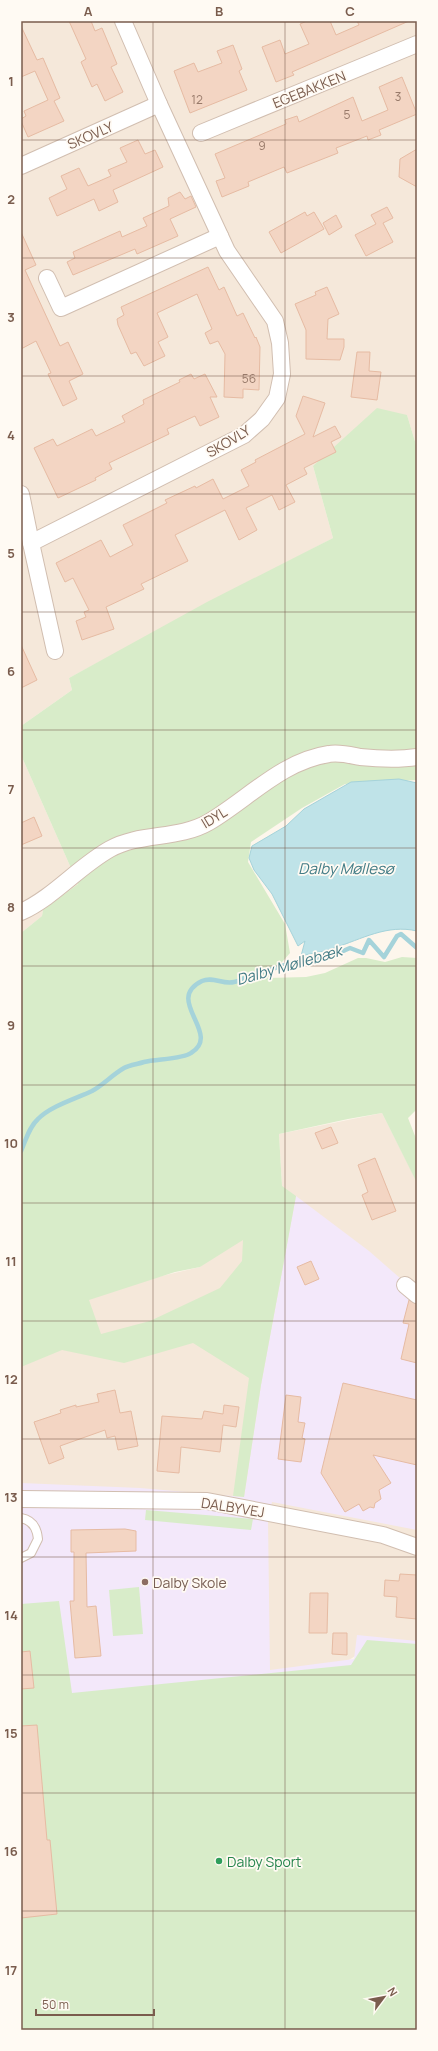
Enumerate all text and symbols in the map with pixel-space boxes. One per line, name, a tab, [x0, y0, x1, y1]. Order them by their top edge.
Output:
text: A	[84, 2, 93, 20]
text: B	[215, 2, 223, 20]
text: C	[345, 2, 355, 20]
street label: EGEBAKKEN	[270, 66, 348, 112]
text: 1	[8, 72, 14, 90]
house number: 3	[395, 88, 401, 105]
house number: 12	[191, 91, 203, 108]
house number: 5	[344, 106, 351, 123]
street label: SKOVLY	[64, 116, 116, 153]
house number: 9	[258, 137, 266, 154]
text: 2	[7, 190, 15, 208]
text: 3	[7, 308, 15, 326]
house number: 56	[242, 370, 256, 387]
street label: SKOVLY	[202, 420, 254, 462]
text: 4	[7, 426, 15, 444]
text: 5	[7, 544, 15, 562]
text: 6	[7, 662, 15, 680]
text: 7	[8, 780, 15, 798]
street label: IDYL	[197, 802, 231, 832]
water label: Dalby Møllesø	[298, 858, 396, 879]
text: 8	[7, 898, 15, 916]
water label: Dalby Møllebæk	[234, 939, 347, 990]
text: 9	[7, 1016, 15, 1034]
text: 10	[4, 1134, 18, 1152]
text: 11	[5, 1252, 17, 1270]
text: 12	[4, 1370, 18, 1388]
text: 13	[4, 1488, 18, 1506]
street label: DALBYVEJ	[200, 1493, 266, 1521]
place label: Dalby Skole	[153, 1573, 227, 1592]
marker: Dalby Skole	[140, 1577, 150, 1587]
text: 14	[4, 1606, 18, 1624]
text: 15	[4, 1724, 18, 1742]
text: 16	[4, 1842, 18, 1860]
place label: Dalby Sport	[227, 1852, 302, 1871]
marker: Dalby Sport	[214, 1856, 224, 1866]
text: 17	[5, 1961, 17, 1979]
north arrow	[364, 1977, 404, 2017]
text: N	[384, 1984, 401, 1999]
scale bar	[36, 1991, 154, 2017]
text: 50 m	[42, 1996, 69, 2013]

